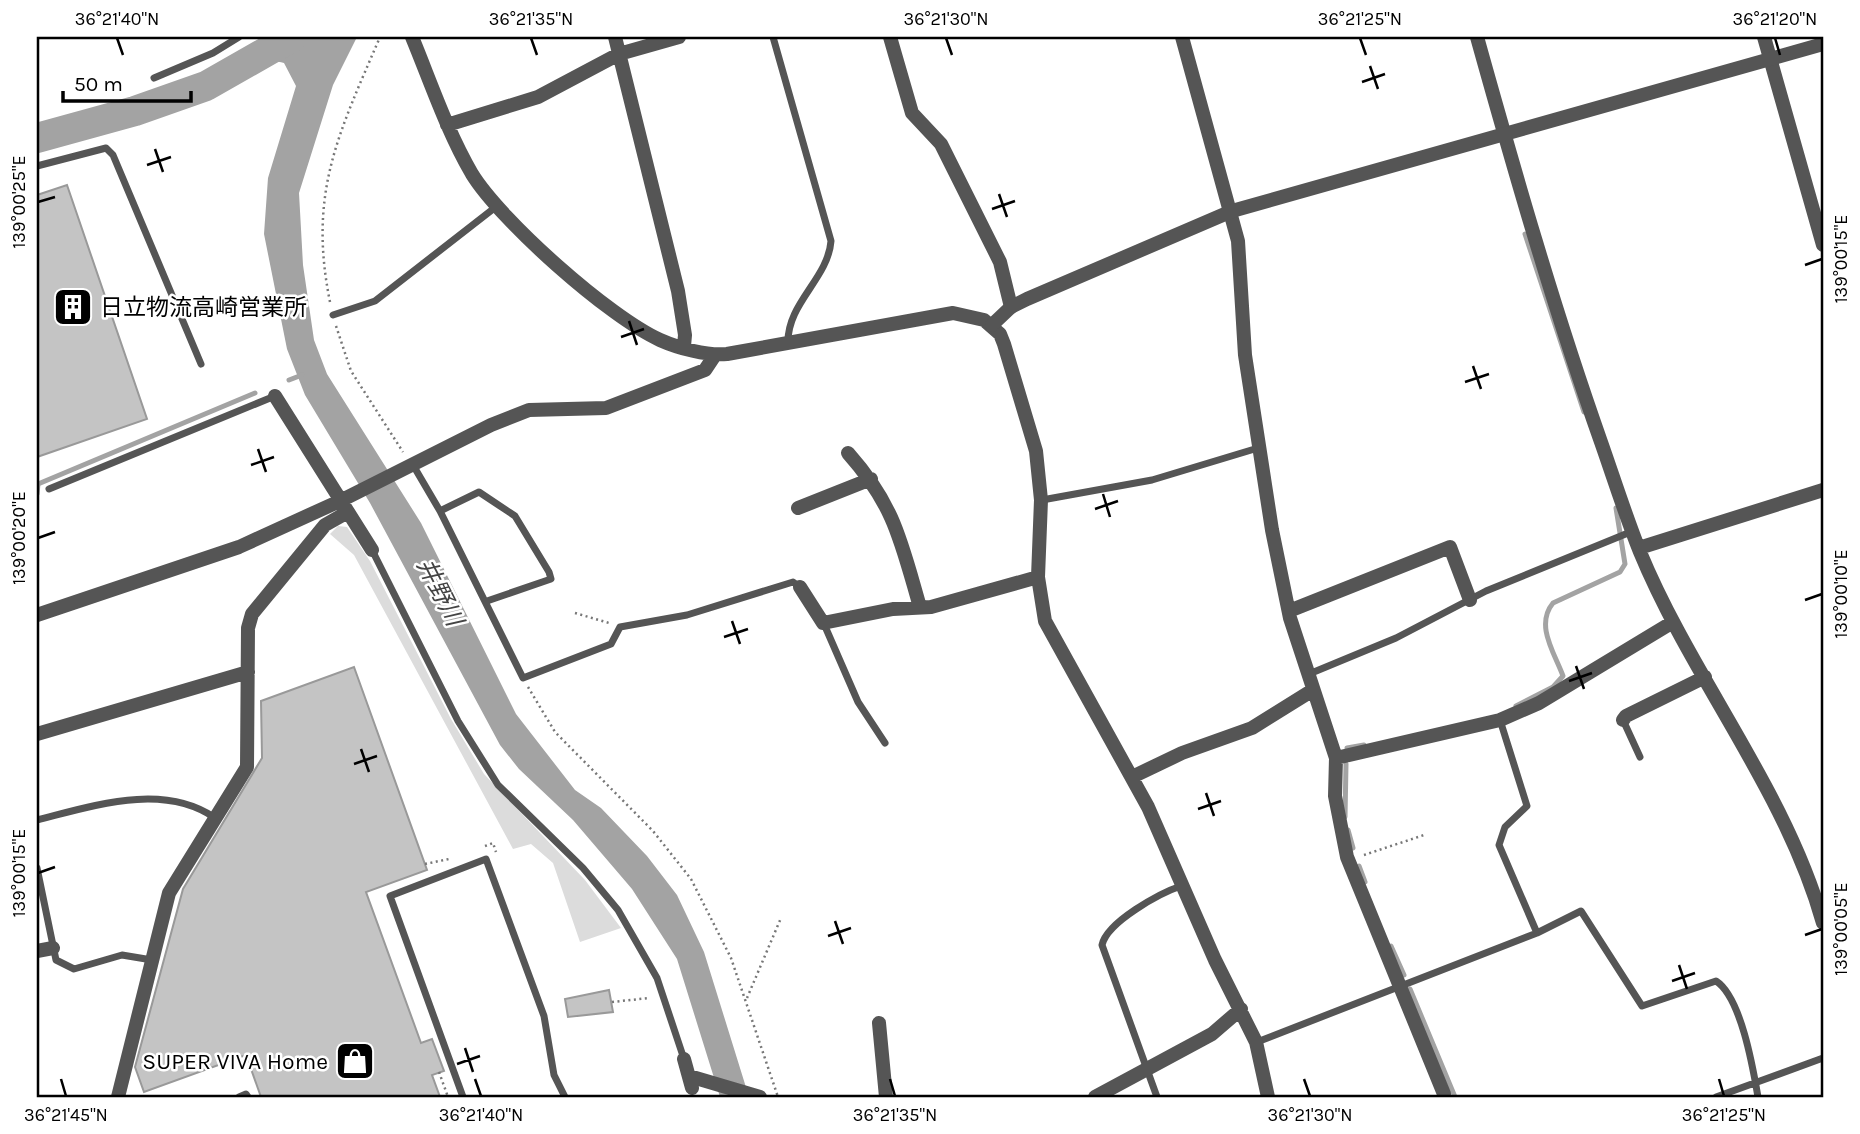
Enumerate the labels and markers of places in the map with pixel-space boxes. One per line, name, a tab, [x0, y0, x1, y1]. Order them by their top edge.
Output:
building icon: 日立物流高崎営業所	[52, 286, 94, 328]
place label: 日立物流高崎営業所	[100, 294, 307, 321]
shop icon: SUPER VIVA Home	[334, 1040, 376, 1082]
place label: SUPER VIVA Home	[142, 1048, 328, 1075]

